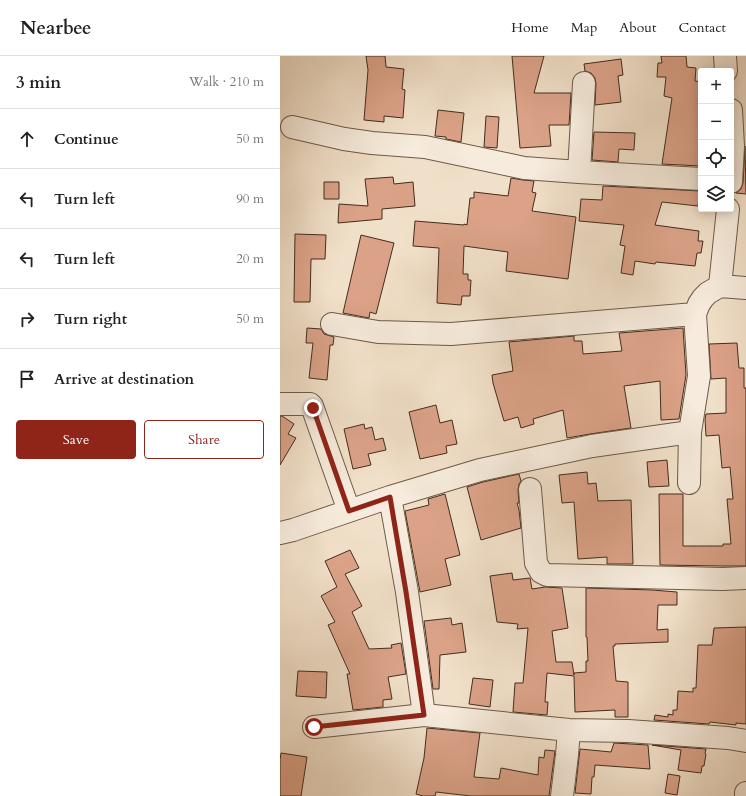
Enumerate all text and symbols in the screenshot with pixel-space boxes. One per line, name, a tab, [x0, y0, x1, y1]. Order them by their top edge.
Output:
text: Nearbee	[20, 15, 91, 41]
text: Home	[511, 18, 549, 37]
text: Map	[571, 18, 597, 37]
text: About	[619, 18, 656, 37]
text: Contact	[678, 18, 726, 37]
map controls	[698, 68, 734, 212]
button: +	[698, 68, 734, 104]
text: 3 min	[16, 71, 61, 94]
text: Walk · 210 m	[189, 73, 264, 91]
button: −	[698, 104, 734, 140]
icon: ahead	[16, 128, 38, 150]
text: Continue	[54, 129, 119, 149]
text: 50 m	[236, 130, 264, 148]
button: locate	[698, 140, 734, 176]
button: layers	[698, 176, 734, 212]
icon: left	[16, 188, 38, 210]
text: Turn left	[54, 189, 115, 209]
text: 90 m	[236, 190, 264, 208]
icon: left	[16, 248, 38, 270]
text: Turn left	[54, 249, 115, 269]
text: 20 m	[236, 250, 264, 268]
icon: right	[16, 308, 38, 330]
text: Turn right	[54, 309, 127, 329]
text: 50 m	[236, 310, 264, 328]
icon: arrive	[16, 368, 38, 390]
text: Arrive at destination	[54, 369, 194, 389]
route end	[304, 399, 322, 417]
button: Save	[16, 420, 136, 459]
button: Share	[144, 420, 264, 459]
route start	[305, 718, 323, 736]

